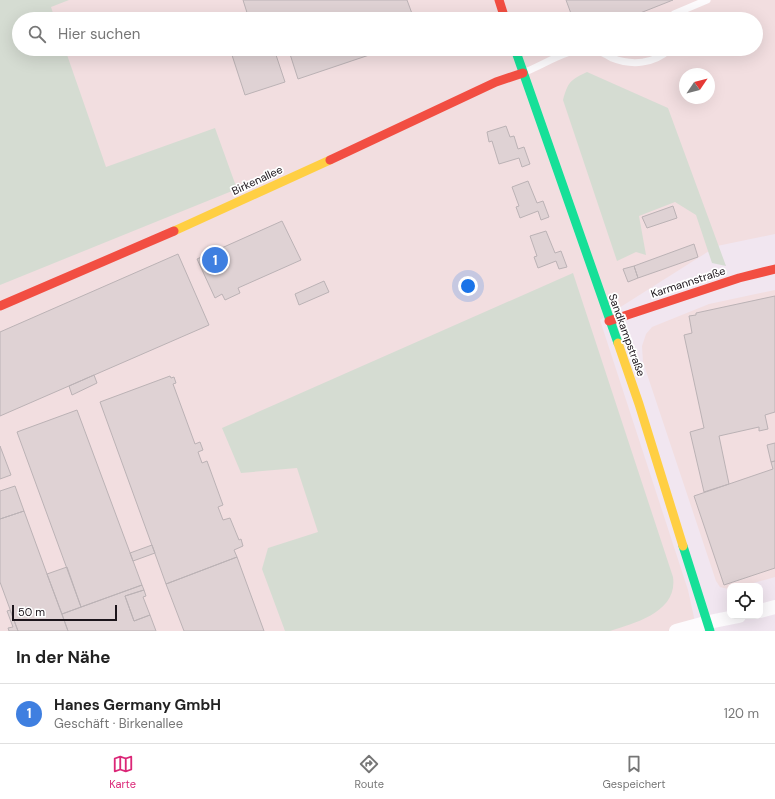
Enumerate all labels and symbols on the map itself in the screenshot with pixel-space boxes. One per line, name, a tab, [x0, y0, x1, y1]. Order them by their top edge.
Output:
north arrow	[679, 68, 715, 104]
street label: Birkenallee	[229, 162, 285, 198]
pin: 1	[202, 245, 228, 275]
street label: Karmannstraße	[649, 263, 727, 301]
your location	[458, 276, 478, 296]
street label: Sandkampstraße	[606, 292, 648, 378]
scale bar	[12, 603, 117, 622]

